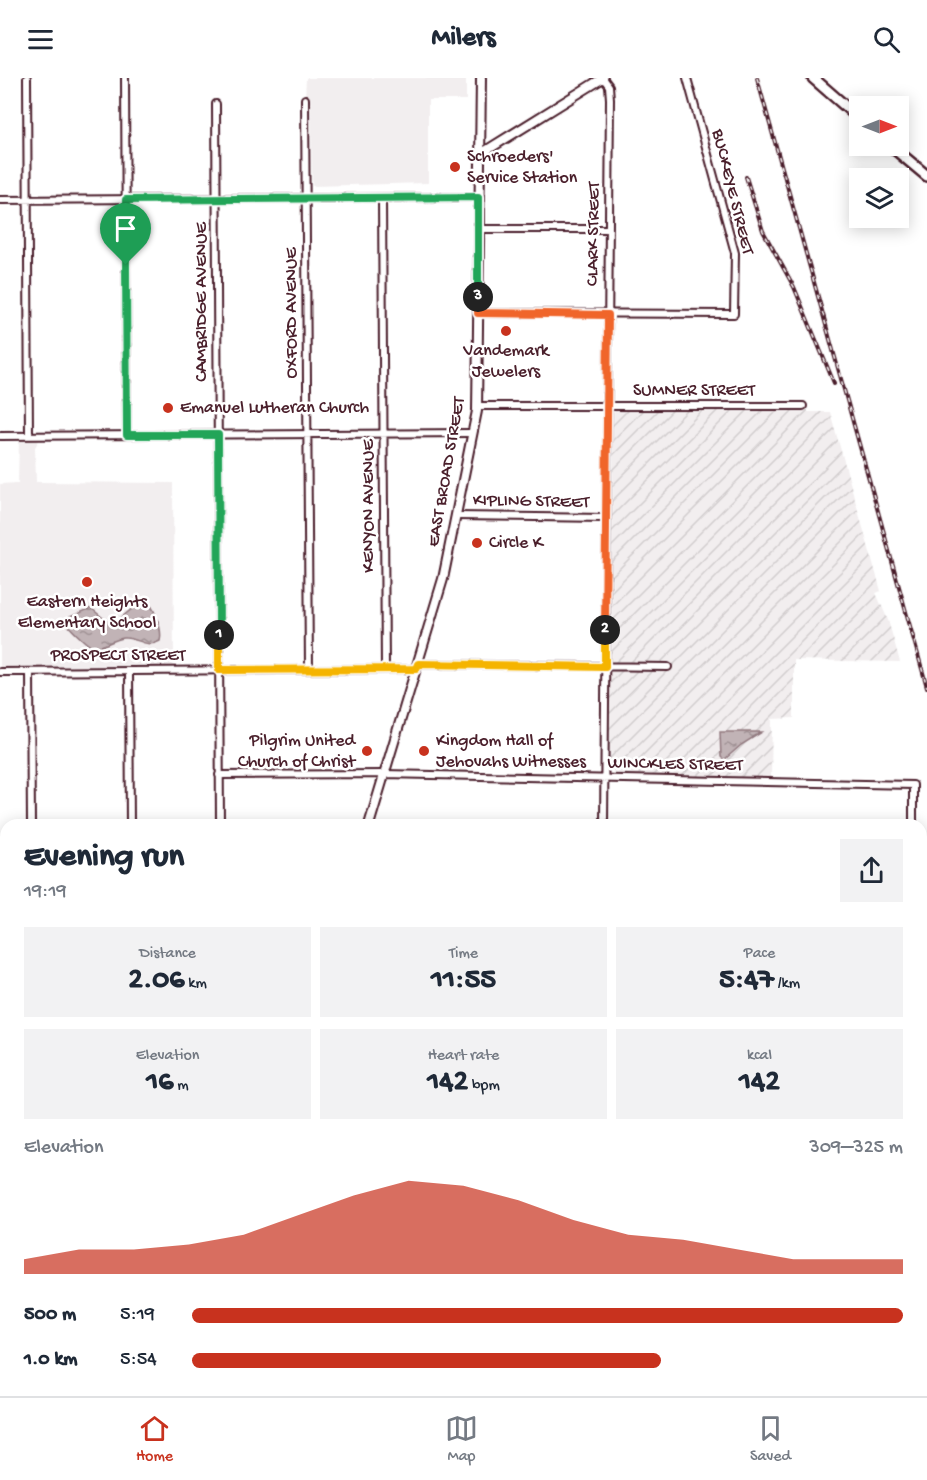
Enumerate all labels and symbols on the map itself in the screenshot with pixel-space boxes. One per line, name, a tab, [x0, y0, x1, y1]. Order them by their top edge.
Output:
north arrow	[849, 96, 909, 156]
street label: BUCKEYE STREET	[706, 126, 758, 258]
place label: Schroeders' Service Station	[467, 147, 578, 189]
marker: Schroeders' Service Station	[448, 160, 462, 174]
street label: CLARK STREET	[583, 180, 605, 286]
pin	[100, 203, 151, 265]
street label: CAMBRIDGE AVENUE	[192, 221, 213, 382]
street label: OXFORD AVENUE	[282, 247, 303, 379]
pin: 3	[463, 282, 493, 312]
marker: Vandemark Jewelers	[499, 324, 513, 338]
place label: Vandemark Jewelers	[462, 341, 551, 383]
street label: SUMNER STREET	[633, 381, 756, 402]
street label: EAST BROAD STREET	[424, 395, 471, 548]
place label: Emanuel Lutheran Church	[180, 398, 369, 419]
marker: Emanuel Lutheran Church	[161, 401, 175, 415]
street label: KENYON AVENUE	[359, 439, 380, 573]
street label: KIPLING STREET	[473, 490, 590, 514]
place label: Circle K	[489, 533, 545, 554]
marker: Circle K	[470, 536, 484, 550]
marker: Eastern Heights Elementary School	[80, 575, 94, 589]
place label: Eastern Heights Elementary School	[18, 592, 156, 634]
pin: 2	[590, 615, 620, 645]
pin: 1	[204, 620, 234, 650]
street label: PROSPECT STREET	[50, 646, 186, 667]
place label: Pilgrim United Church of Christ	[238, 731, 357, 773]
place label: Kingdom Hall of Jehovahs Witnesses	[436, 731, 587, 773]
marker: Pilgrim United Church of Christ	[360, 744, 374, 758]
marker: Kingdom Hall of Jehovahs Witnesses	[417, 744, 431, 758]
street label: WINCKLES STREET	[607, 753, 744, 777]

